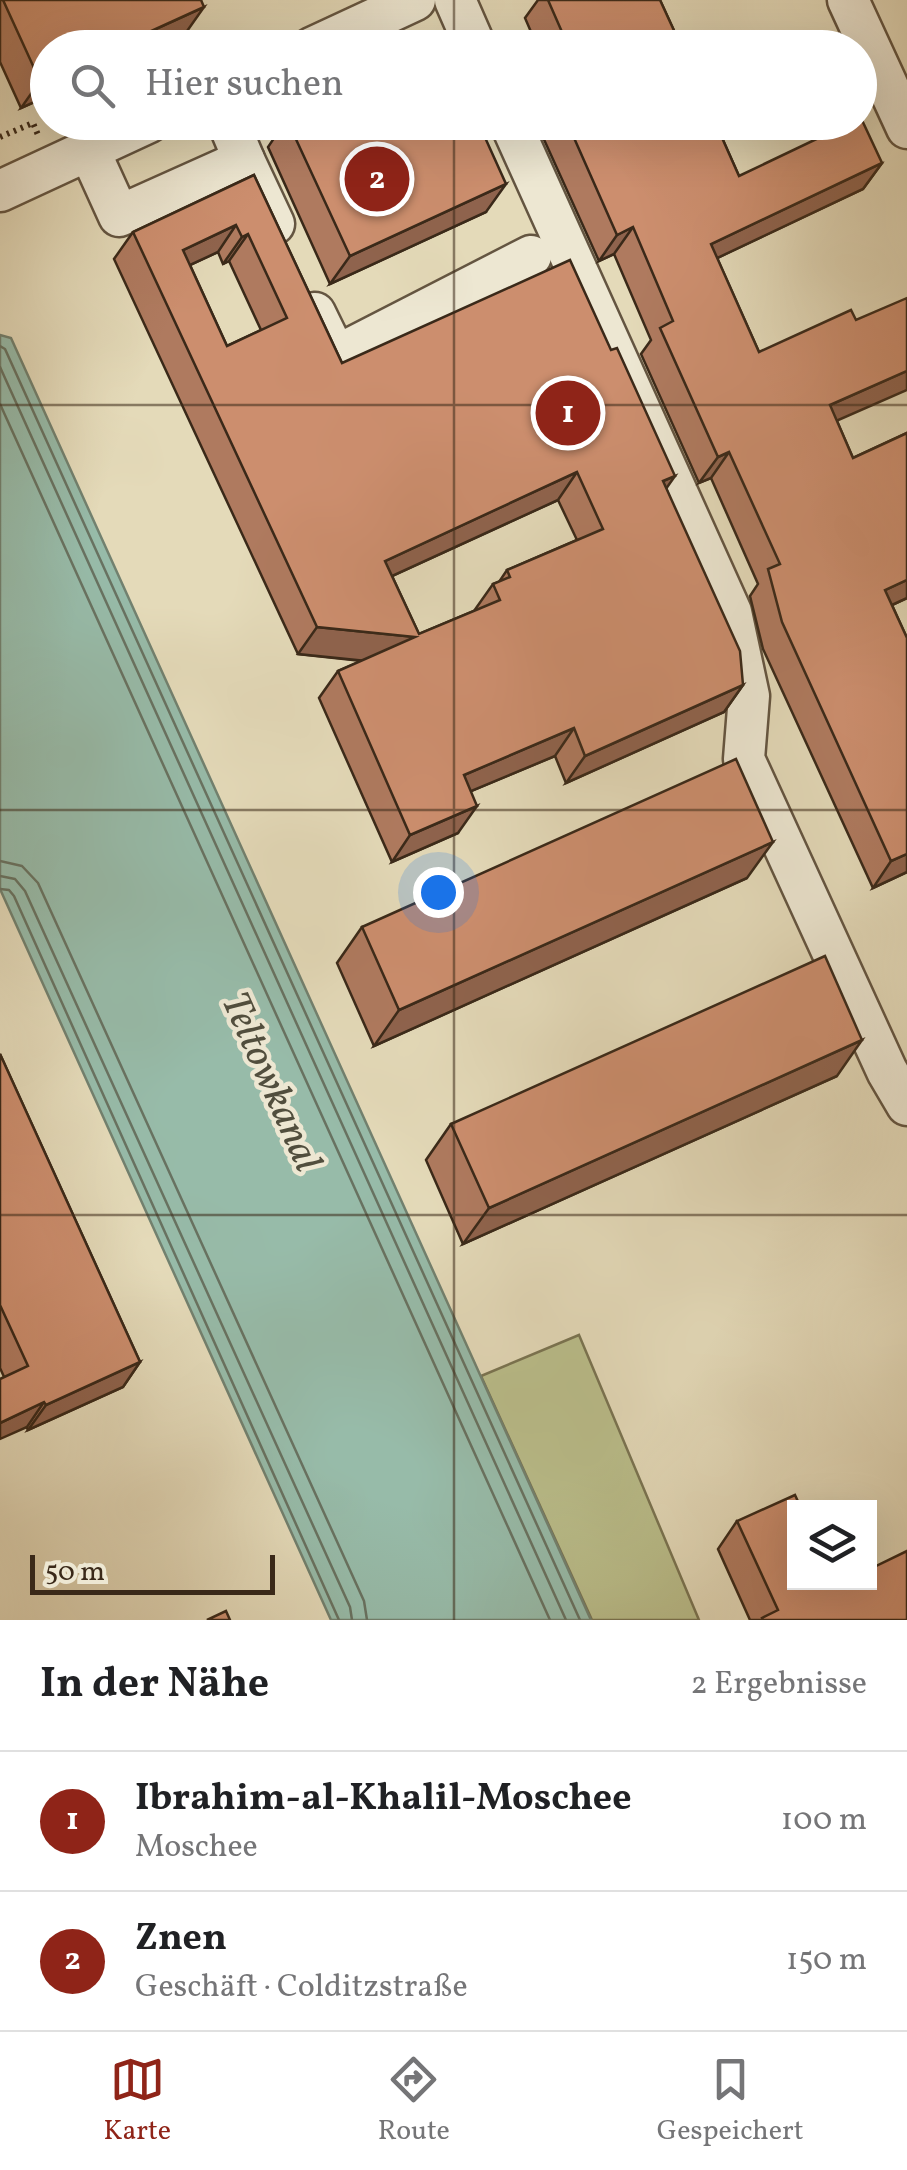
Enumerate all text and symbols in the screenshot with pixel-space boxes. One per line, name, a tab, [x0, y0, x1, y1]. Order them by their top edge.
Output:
search box	[30, 30, 877, 140]
icon: search	[65, 58, 120, 113]
text: Hier suchen	[145, 59, 344, 112]
pin: 2	[344, 142, 410, 216]
pin: 1	[536, 376, 600, 450]
your location	[413, 867, 464, 918]
water label: Teltowkanal	[205, 984, 334, 1181]
map controls	[787, 1500, 877, 1590]
button: layers	[787, 1500, 877, 1590]
scale bar	[30, 1550, 275, 1594]
text: 50 m	[45, 1553, 105, 1592]
text: In der Nähe	[40, 1656, 269, 1715]
text: 2 Ergebnisse	[690, 1663, 867, 1707]
text: Ibrahim-al-Khalil-Moschee	[135, 1773, 632, 1826]
text: 1	[66, 1799, 79, 1843]
text: 100 m	[781, 1799, 867, 1843]
text: Moschee	[135, 1826, 258, 1870]
text: Znen	[135, 1913, 227, 1966]
text: 2	[64, 1939, 81, 1983]
text: 150 m	[786, 1939, 867, 1983]
text: Geschäft · Colditzstraße	[135, 1966, 468, 2010]
tab: Karte	[103, 2052, 171, 2151]
tab: Route	[378, 2052, 450, 2151]
tab: Gespeichert	[657, 2052, 804, 2151]

